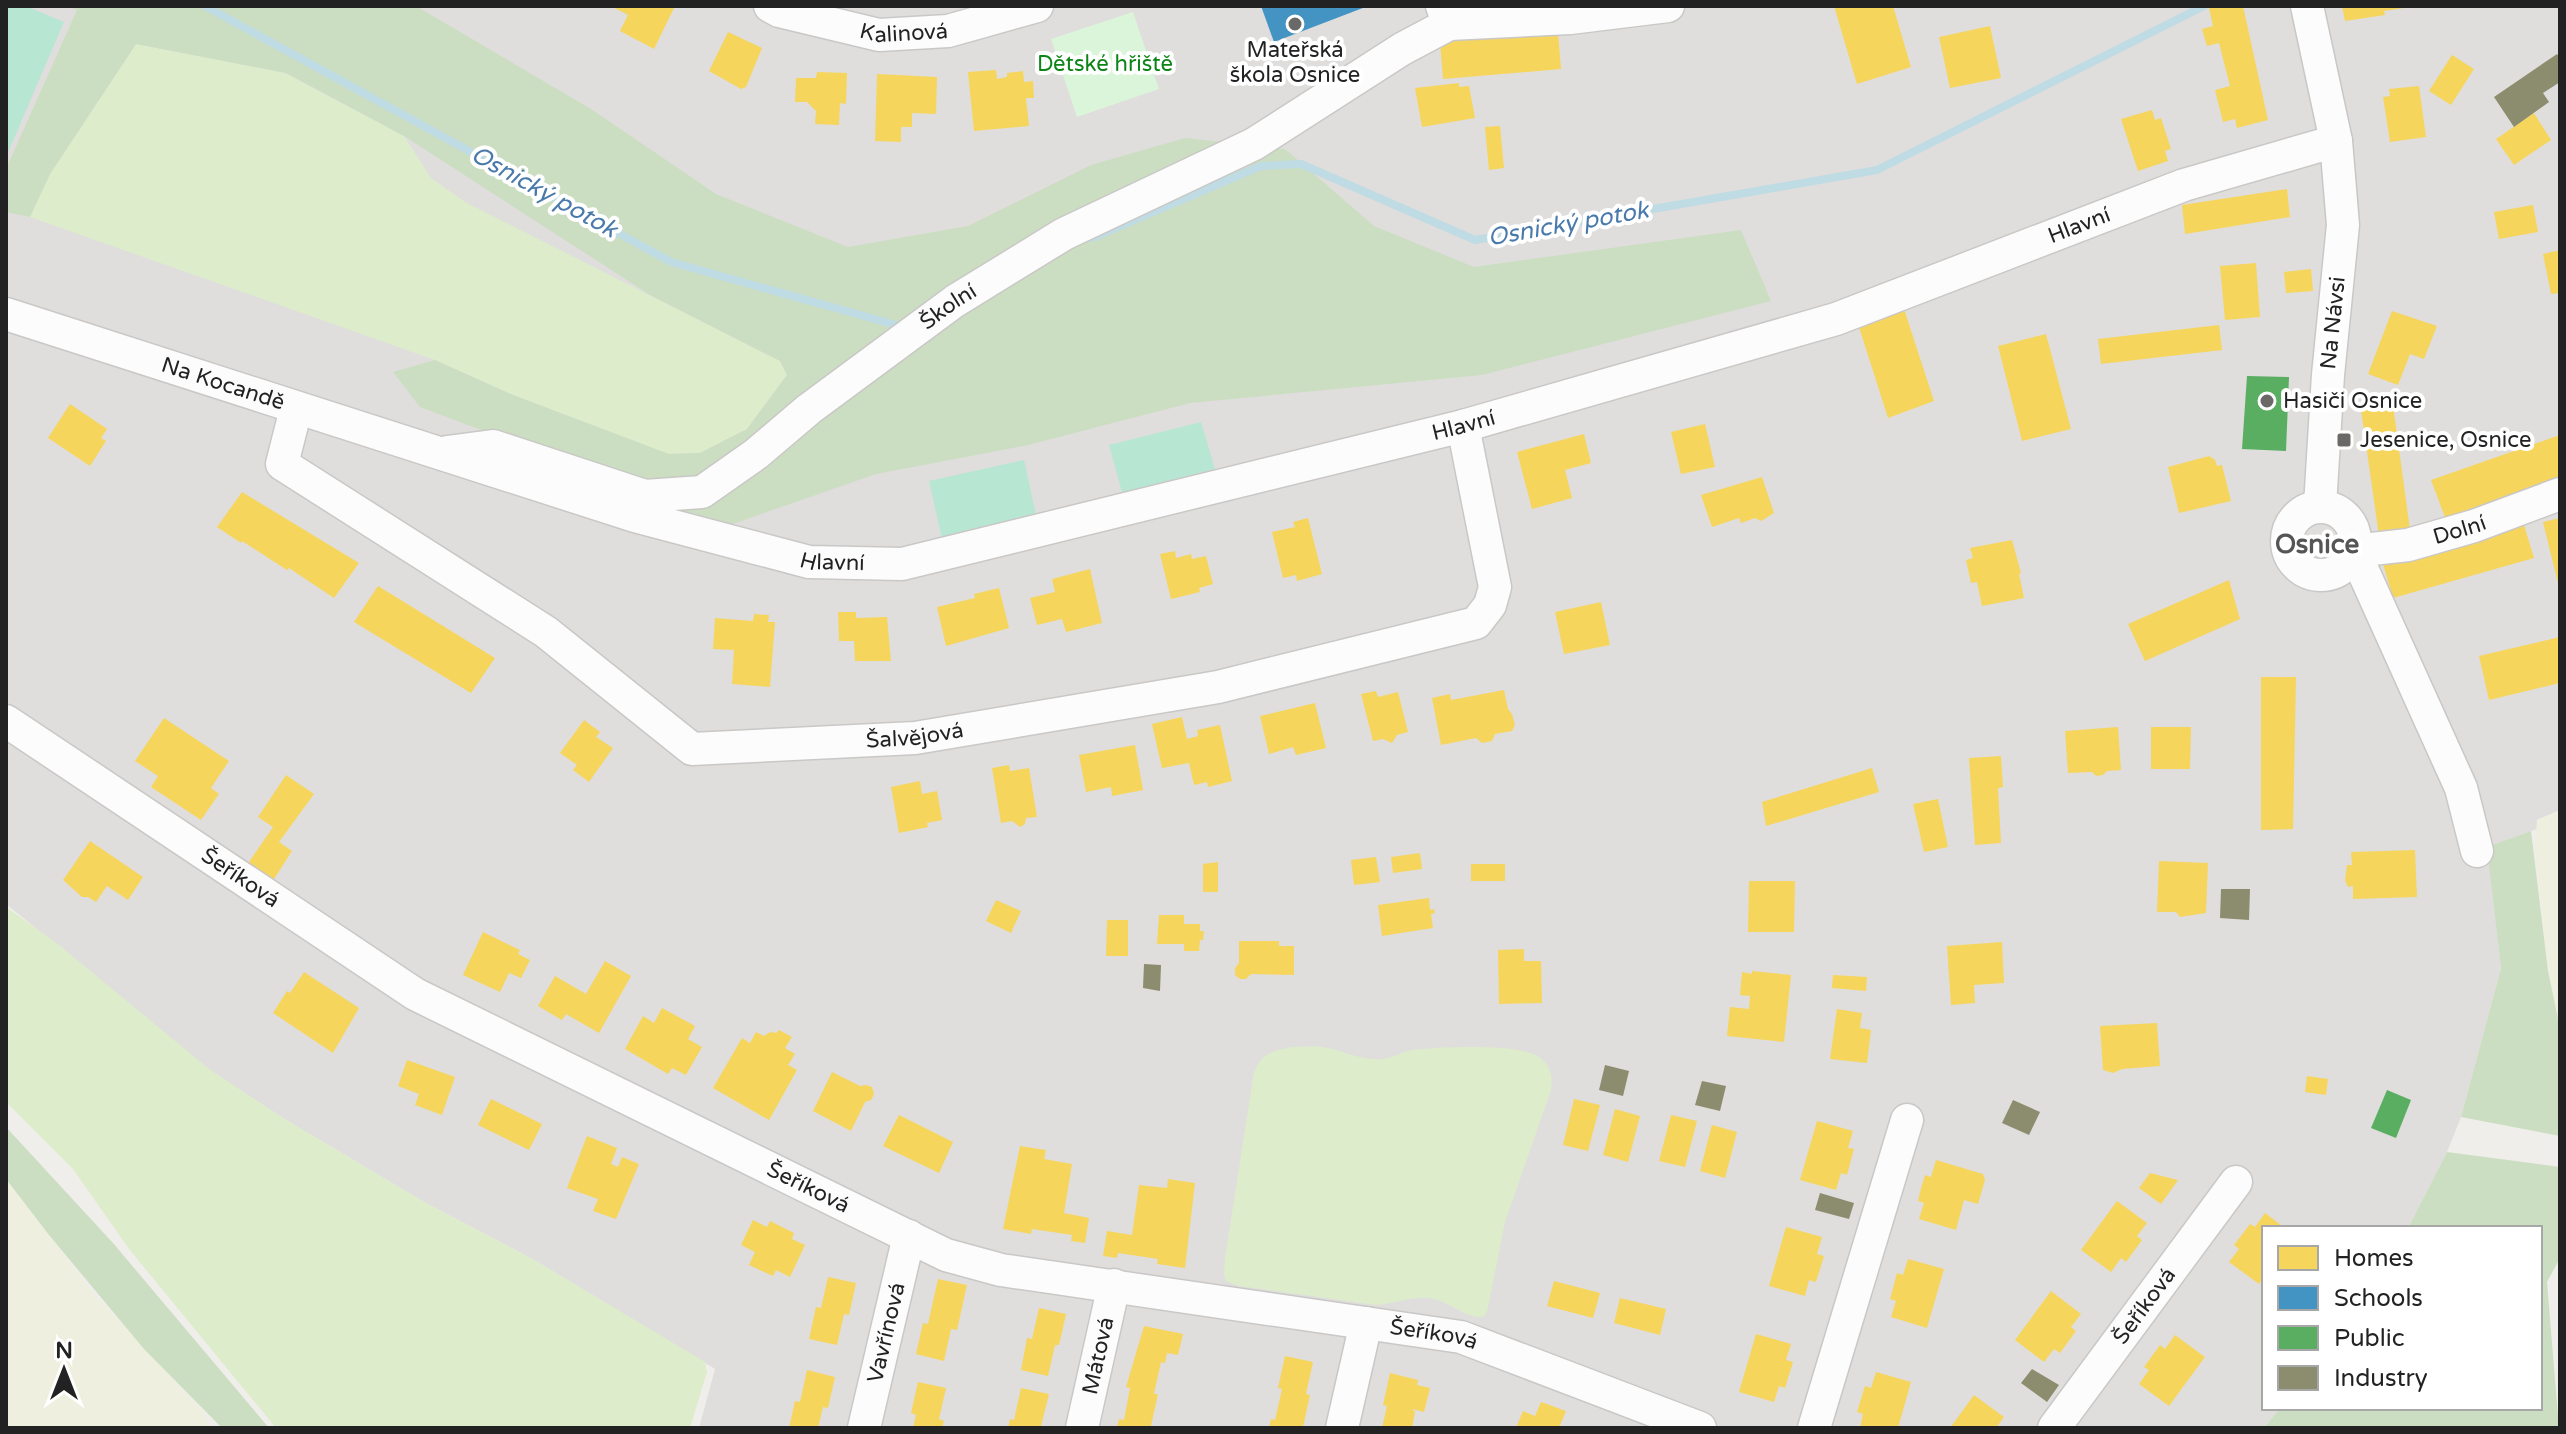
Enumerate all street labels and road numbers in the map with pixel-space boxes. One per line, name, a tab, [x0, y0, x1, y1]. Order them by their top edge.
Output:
street label: Kalinová	[857, 18, 949, 48]
street label: Hlavní	[2044, 202, 2114, 249]
street label: Na Návsi	[2315, 275, 2351, 371]
street label: Školní	[914, 278, 981, 335]
street label: Na Kocandě	[158, 352, 288, 416]
street label: Hlavní	[1429, 404, 1498, 446]
street label: Dolní	[2430, 510, 2490, 550]
street label: Hlavní	[797, 547, 865, 576]
street label: Šalvějová	[865, 717, 965, 753]
street label: Šeříková	[196, 841, 285, 913]
street label: Šeříková	[763, 1155, 854, 1219]
street label: Šeříková	[2107, 1262, 2181, 1349]
street label: Vavřínová	[862, 1280, 911, 1385]
street label: Šeříková	[1388, 1313, 1482, 1355]
street label: Mátová	[1077, 1315, 1119, 1397]

